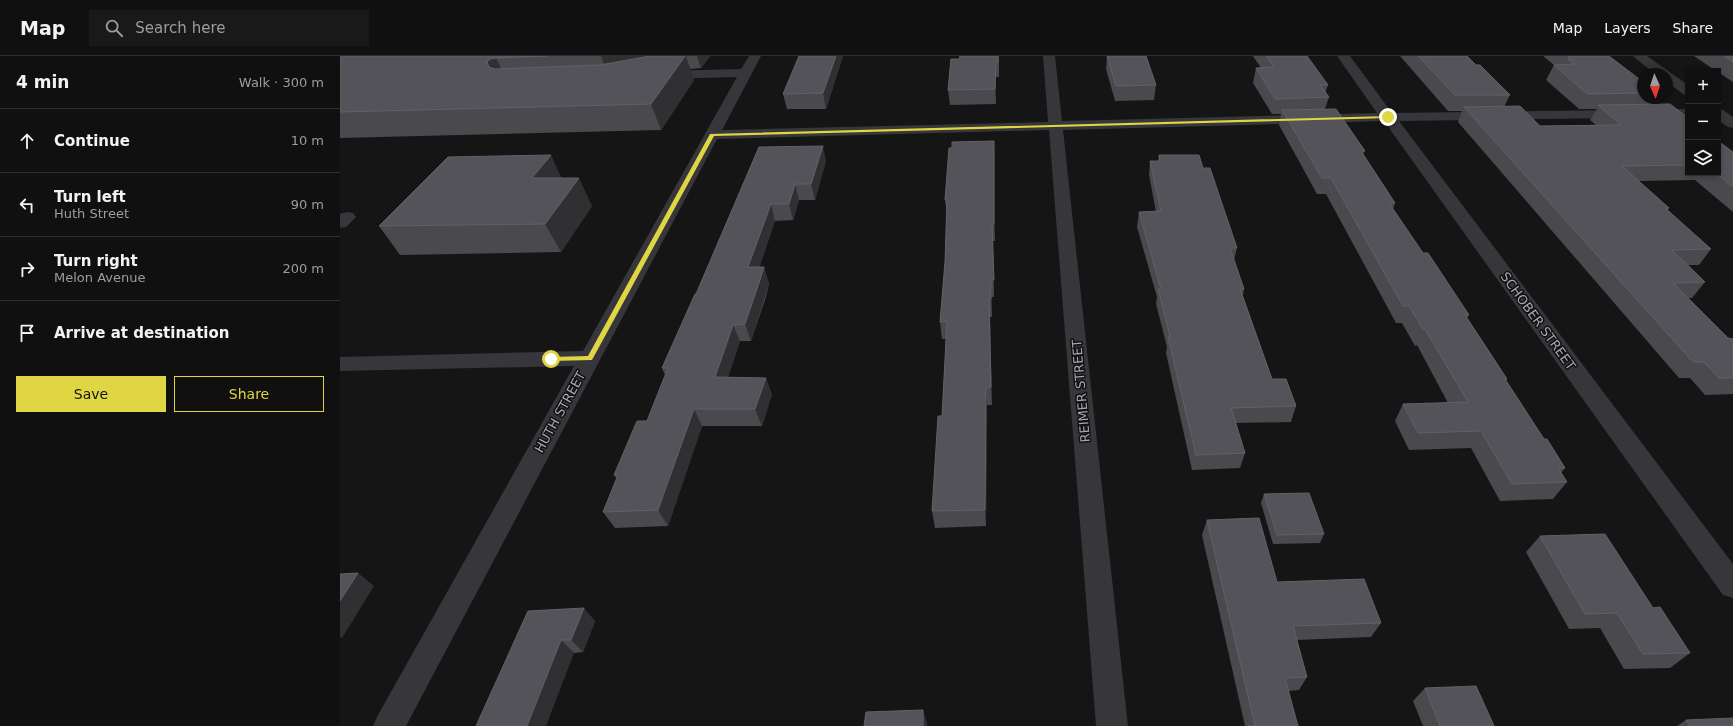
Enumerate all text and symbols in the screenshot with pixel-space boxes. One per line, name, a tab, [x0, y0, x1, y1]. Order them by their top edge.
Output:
search box	[89, 10, 369, 46]
text: Map	[20, 17, 65, 39]
icon: search	[103, 17, 125, 39]
text: Search here	[135, 19, 225, 37]
text: Map	[1553, 20, 1582, 36]
text: Layers	[1604, 20, 1651, 36]
text: Share	[1673, 20, 1713, 36]
north arrow	[1637, 68, 1673, 104]
map controls	[1685, 68, 1721, 176]
button: +	[1685, 68, 1721, 104]
text: 4 min	[16, 72, 69, 92]
text: Walk · 300 m	[239, 75, 324, 90]
button: −	[1685, 104, 1721, 140]
route end	[1379, 108, 1397, 126]
icon: ahead	[16, 130, 38, 152]
text: Continue	[54, 132, 130, 150]
text: 10 m	[291, 133, 324, 148]
button: layers	[1685, 140, 1721, 176]
text: Turn left	[54, 188, 126, 206]
icon: left	[16, 194, 38, 216]
text: 90 m	[291, 197, 324, 212]
text: Huth Street	[54, 206, 129, 221]
text: Turn right	[54, 252, 138, 270]
icon: right	[16, 258, 38, 280]
text: 200 m	[282, 261, 324, 276]
street label: SCHOBER STREET	[1497, 269, 1579, 373]
text: Melon Avenue	[54, 270, 145, 285]
icon: arrive	[16, 322, 38, 344]
text: Arrive at destination	[54, 324, 229, 342]
street label: REIMER STREET	[1069, 339, 1093, 443]
route start	[542, 350, 560, 368]
street label: HUTH STREET	[531, 369, 589, 455]
button: Save	[16, 376, 166, 412]
button: Share	[174, 376, 324, 412]

